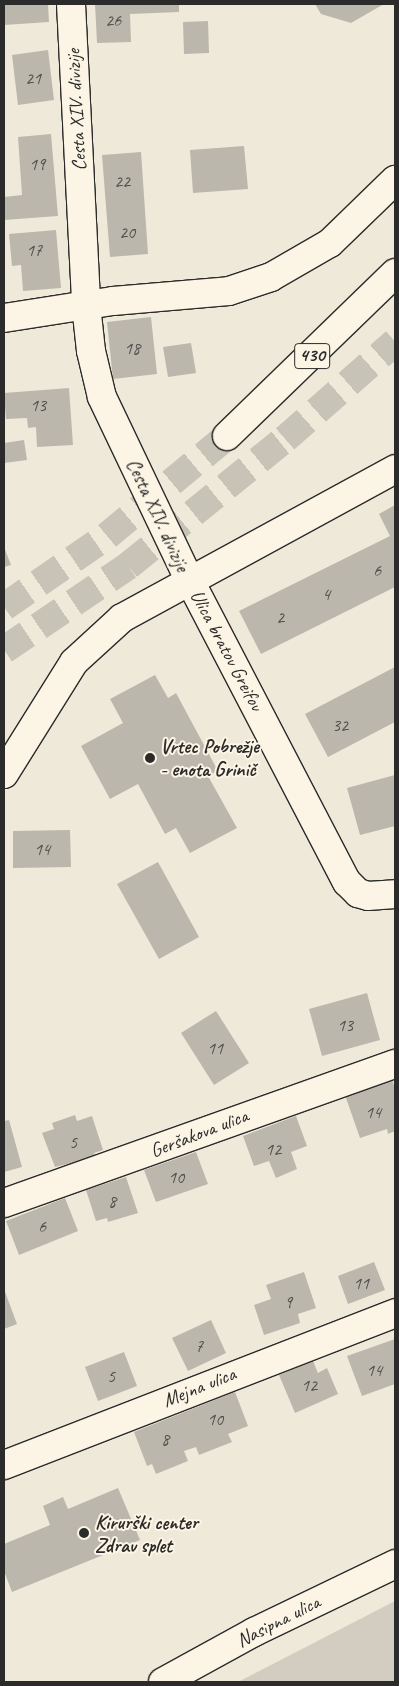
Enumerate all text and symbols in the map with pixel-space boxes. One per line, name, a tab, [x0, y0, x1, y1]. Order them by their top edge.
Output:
house number: 26	[105, 9, 121, 31]
street label: Cesta XIV. divizije	[61, 49, 91, 171]
house number: 21	[25, 67, 41, 89]
house number: 19	[29, 153, 45, 175]
house number: 22	[114, 170, 130, 192]
house number: 20	[119, 221, 135, 243]
house number: 17	[26, 239, 42, 261]
house number: 18	[124, 337, 140, 359]
road number: 430	[293, 340, 331, 372]
house number: 13	[30, 394, 46, 416]
street label: Cesta XIV. divizije	[121, 455, 195, 575]
house number: 6	[373, 559, 381, 581]
house number: 4	[322, 583, 330, 605]
street label: Ulica bratov Greifov	[185, 585, 269, 715]
house number: 2	[276, 606, 284, 628]
house number: 32	[332, 714, 348, 736]
place label: Vrtec Pobrežje - enota Grinič	[160, 734, 258, 781]
marker: Vrtec Pobrežje - enota Grinič	[144, 752, 156, 764]
house number: 14	[34, 838, 50, 860]
house number: 13	[337, 1014, 353, 1036]
house number: 11	[207, 1037, 223, 1059]
house number: 14	[365, 1101, 381, 1123]
street label: Geršakova ulica	[147, 1103, 251, 1163]
house number: 5	[69, 1131, 77, 1153]
house number: 12	[265, 1138, 281, 1160]
house number: 10	[168, 1166, 184, 1188]
house number: 8	[108, 1190, 116, 1212]
house number: 6	[38, 1215, 46, 1237]
house number: 11	[353, 1272, 369, 1294]
house number: 9	[284, 1291, 292, 1313]
house number: 7	[195, 1335, 203, 1357]
house number: 14	[366, 1359, 382, 1381]
street label: Mejna ulica	[159, 1361, 239, 1413]
house number: 5	[107, 1365, 115, 1387]
house number: 12	[301, 1374, 317, 1396]
house number: 10	[207, 1408, 223, 1430]
house number: 8	[161, 1428, 169, 1450]
place label: Kirurški center Zdrav splet	[95, 1510, 198, 1557]
marker: Kirurški center Zdrav splet	[77, 1526, 91, 1540]
street label: Nasipna ulica	[232, 1590, 324, 1652]

